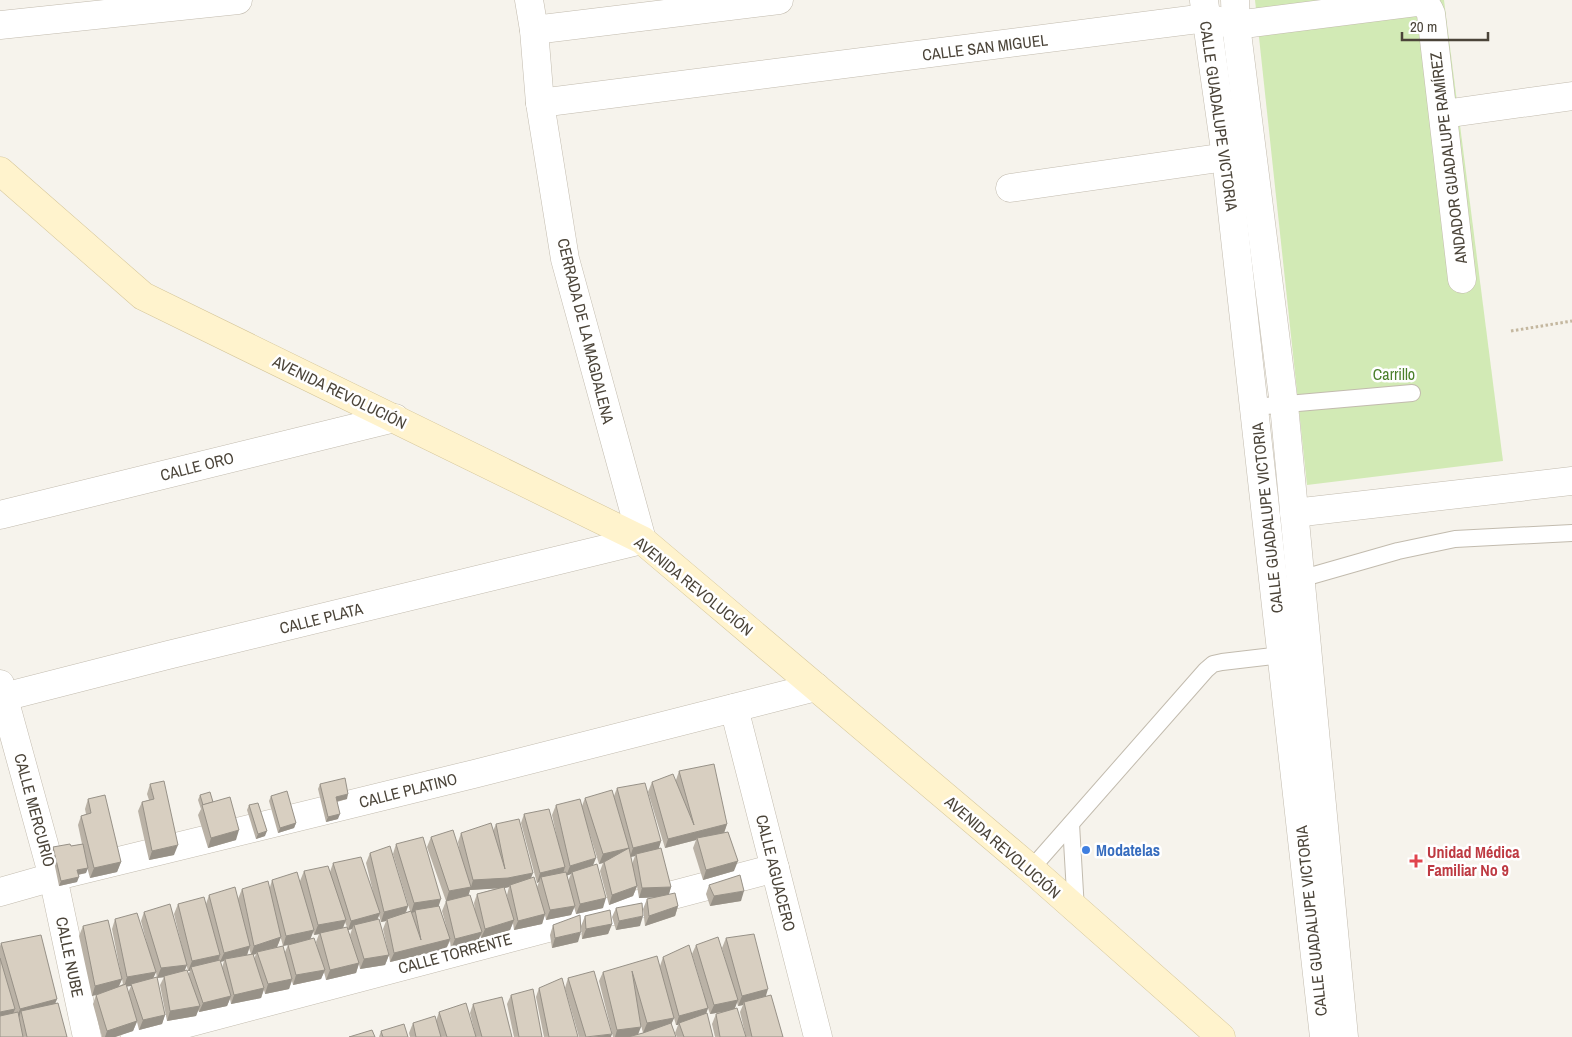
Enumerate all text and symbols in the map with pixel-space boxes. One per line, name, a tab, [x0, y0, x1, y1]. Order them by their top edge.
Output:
scale bar	[1402, 10, 1488, 42]
text: 20 m	[1410, 16, 1437, 37]
street label: CALLE GUADALUPE VICTORIA	[1195, 20, 1243, 213]
street label: CALLE SAN MIGUEL	[921, 28, 1050, 66]
street label: ANDADOR GUADALUPE RAMÍREZ	[1424, 51, 1472, 266]
street label: CERRADA DE LA MAGDALENA	[552, 236, 620, 426]
street label: AVENIDA REVOLUCIÓN	[269, 350, 411, 434]
park label: Carrillo	[1373, 363, 1415, 385]
street label: CALLE GUADALUPE VICTORIA	[1246, 421, 1288, 614]
street label: CALLE ORO	[158, 446, 236, 486]
street label: AVENIDA REVOLUCIÓN	[629, 531, 758, 641]
street label: CALLE PLATA	[277, 597, 365, 639]
street label: CALLE MERCURIO	[9, 751, 61, 869]
street label: CALLE PLATINO	[357, 767, 459, 813]
street label: AVENIDA REVOLUCIÓN	[940, 790, 1065, 903]
street label: CALLE AGUACERO	[751, 812, 801, 934]
street label: CALLE GUADALUPE VICTORIA	[1290, 824, 1332, 1017]
place label: Modatelas	[1096, 839, 1160, 861]
place label: Unidad Médica Familiar No 9	[1427, 841, 1520, 881]
marker: Modatelas	[1080, 844, 1092, 856]
marker: Unidad Médica Familiar No 9	[1409, 854, 1423, 868]
street label: CALLE NUBE	[51, 915, 89, 999]
street label: CALLE TORRENTE	[396, 927, 514, 979]

